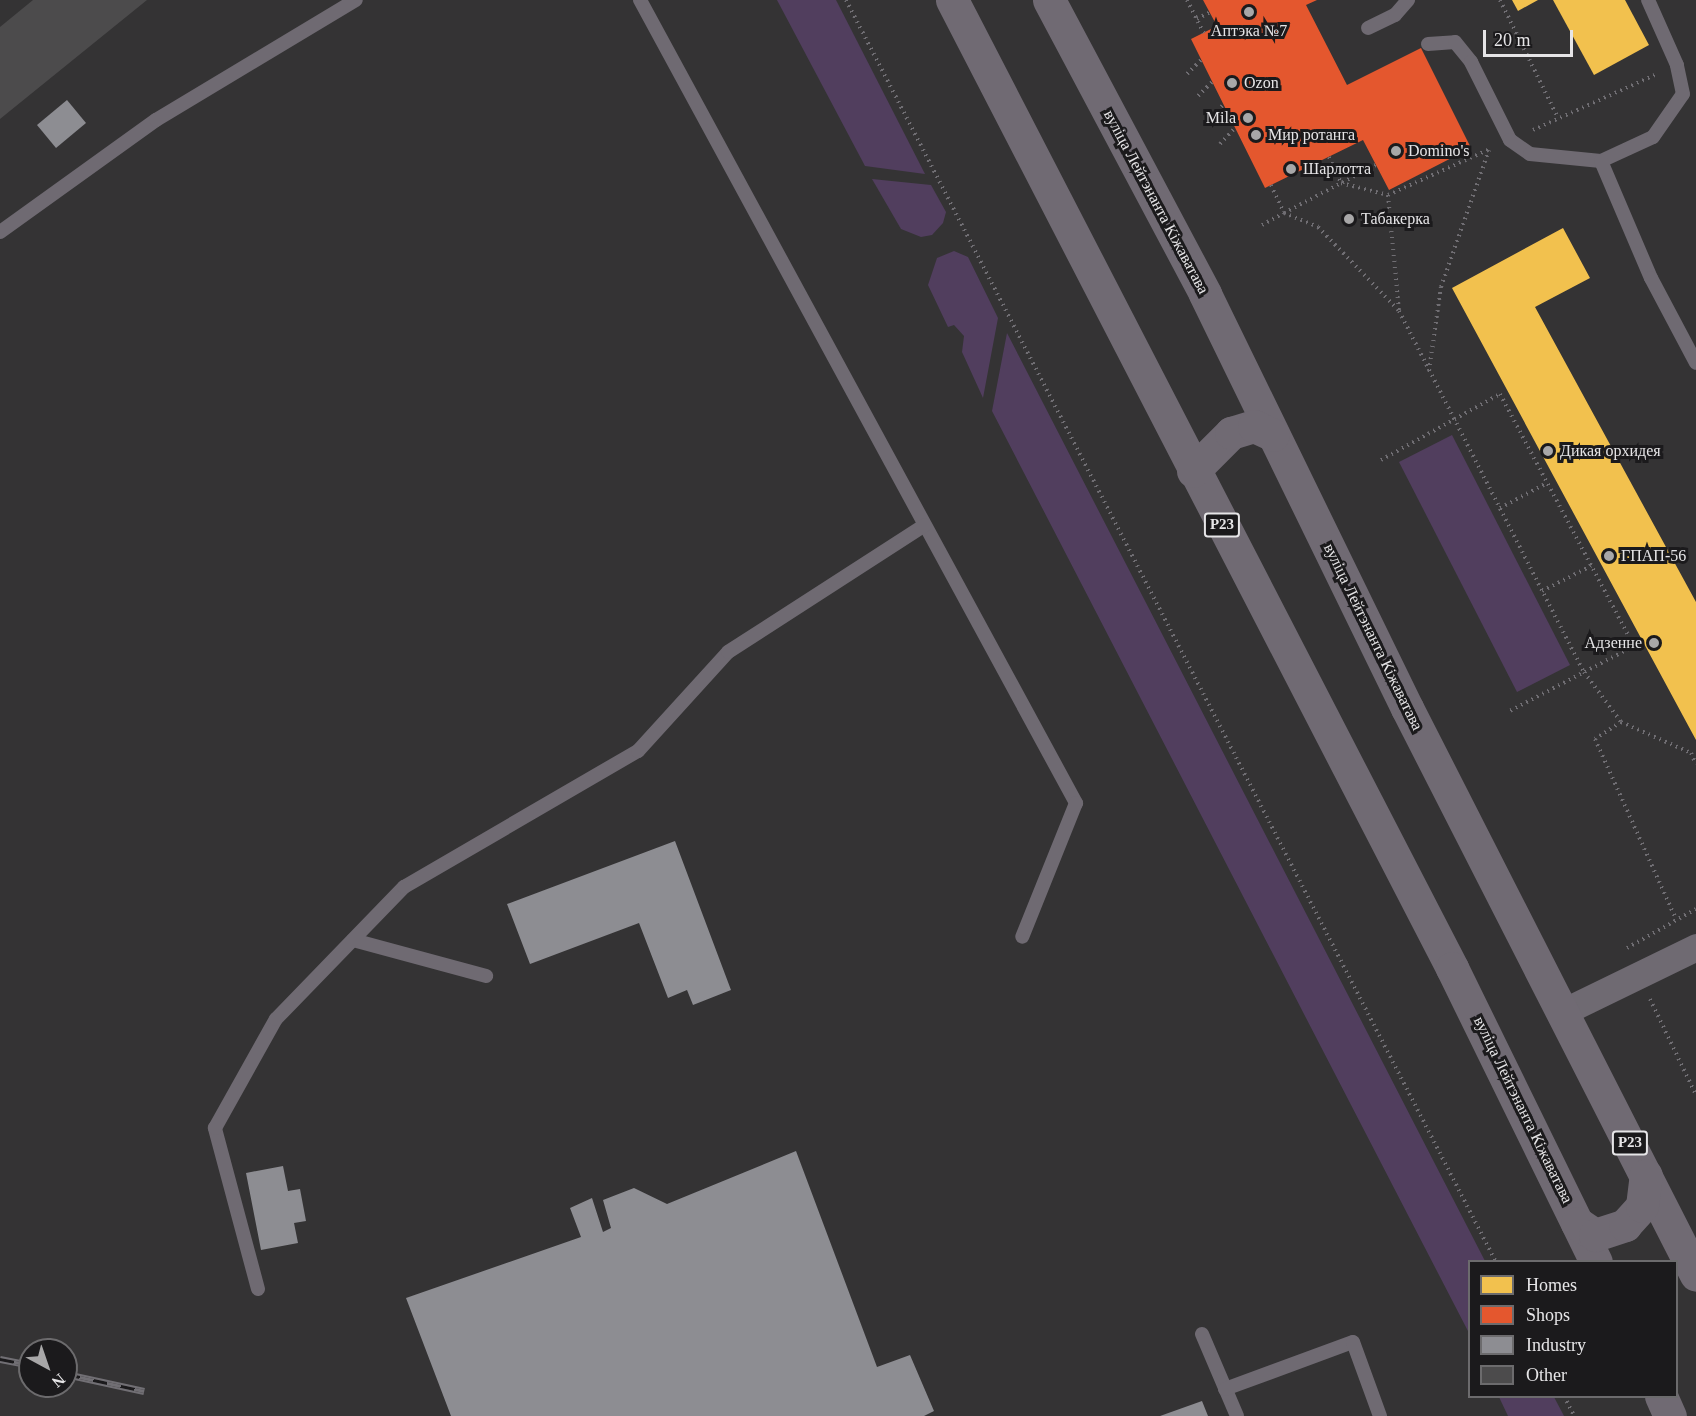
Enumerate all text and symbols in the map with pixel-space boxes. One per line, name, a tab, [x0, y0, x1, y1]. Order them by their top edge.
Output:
marker: Аптэка №7	[1242, 5, 1256, 19]
scale bar	[1486, 18, 1576, 56]
place label: Аптэка №7	[1211, 21, 1287, 41]
text: 20 m	[1494, 30, 1531, 50]
place label: Ozon	[1244, 73, 1279, 93]
marker: Ozon	[1225, 76, 1239, 90]
street label: вуліца Лейтэнанта Кіжаватава	[1099, 107, 1213, 297]
place label: Mila	[1206, 108, 1236, 128]
marker: Mila	[1241, 111, 1255, 125]
place label: Мир ротанга	[1268, 125, 1355, 145]
marker: Мир ротанга	[1249, 128, 1263, 142]
place label: Domino's	[1408, 141, 1470, 161]
marker: Domino's	[1389, 144, 1403, 158]
place label: Шарлотта	[1303, 159, 1371, 179]
marker: Шарлотта	[1284, 162, 1298, 176]
place label: Табакерка	[1361, 209, 1430, 229]
marker: Табакерка	[1342, 212, 1356, 226]
place label: Дикая орхидея	[1560, 441, 1661, 461]
marker: Дикая орхидея	[1541, 444, 1555, 458]
road number: Р23	[1202, 513, 1242, 537]
street label: вуліца Лейтэнанта Кіжаватава	[1319, 540, 1427, 734]
place label: ГПАП-56	[1621, 546, 1686, 566]
marker: ГПАП-56	[1602, 549, 1616, 563]
place label: Адзенне	[1584, 633, 1642, 653]
marker: Адзенне	[1647, 636, 1661, 650]
street label: вуліца Лейтэнанта Кіжаватава	[1469, 1013, 1577, 1207]
road number: Р23	[1610, 1131, 1650, 1155]
legend	[1468, 1260, 1678, 1398]
text: Homes	[1526, 1275, 1577, 1295]
text: Shops	[1526, 1305, 1570, 1325]
text: Industry	[1526, 1335, 1586, 1355]
north arrow	[18, 1338, 78, 1398]
text: Other	[1526, 1365, 1567, 1385]
text: N	[49, 1370, 68, 1391]

